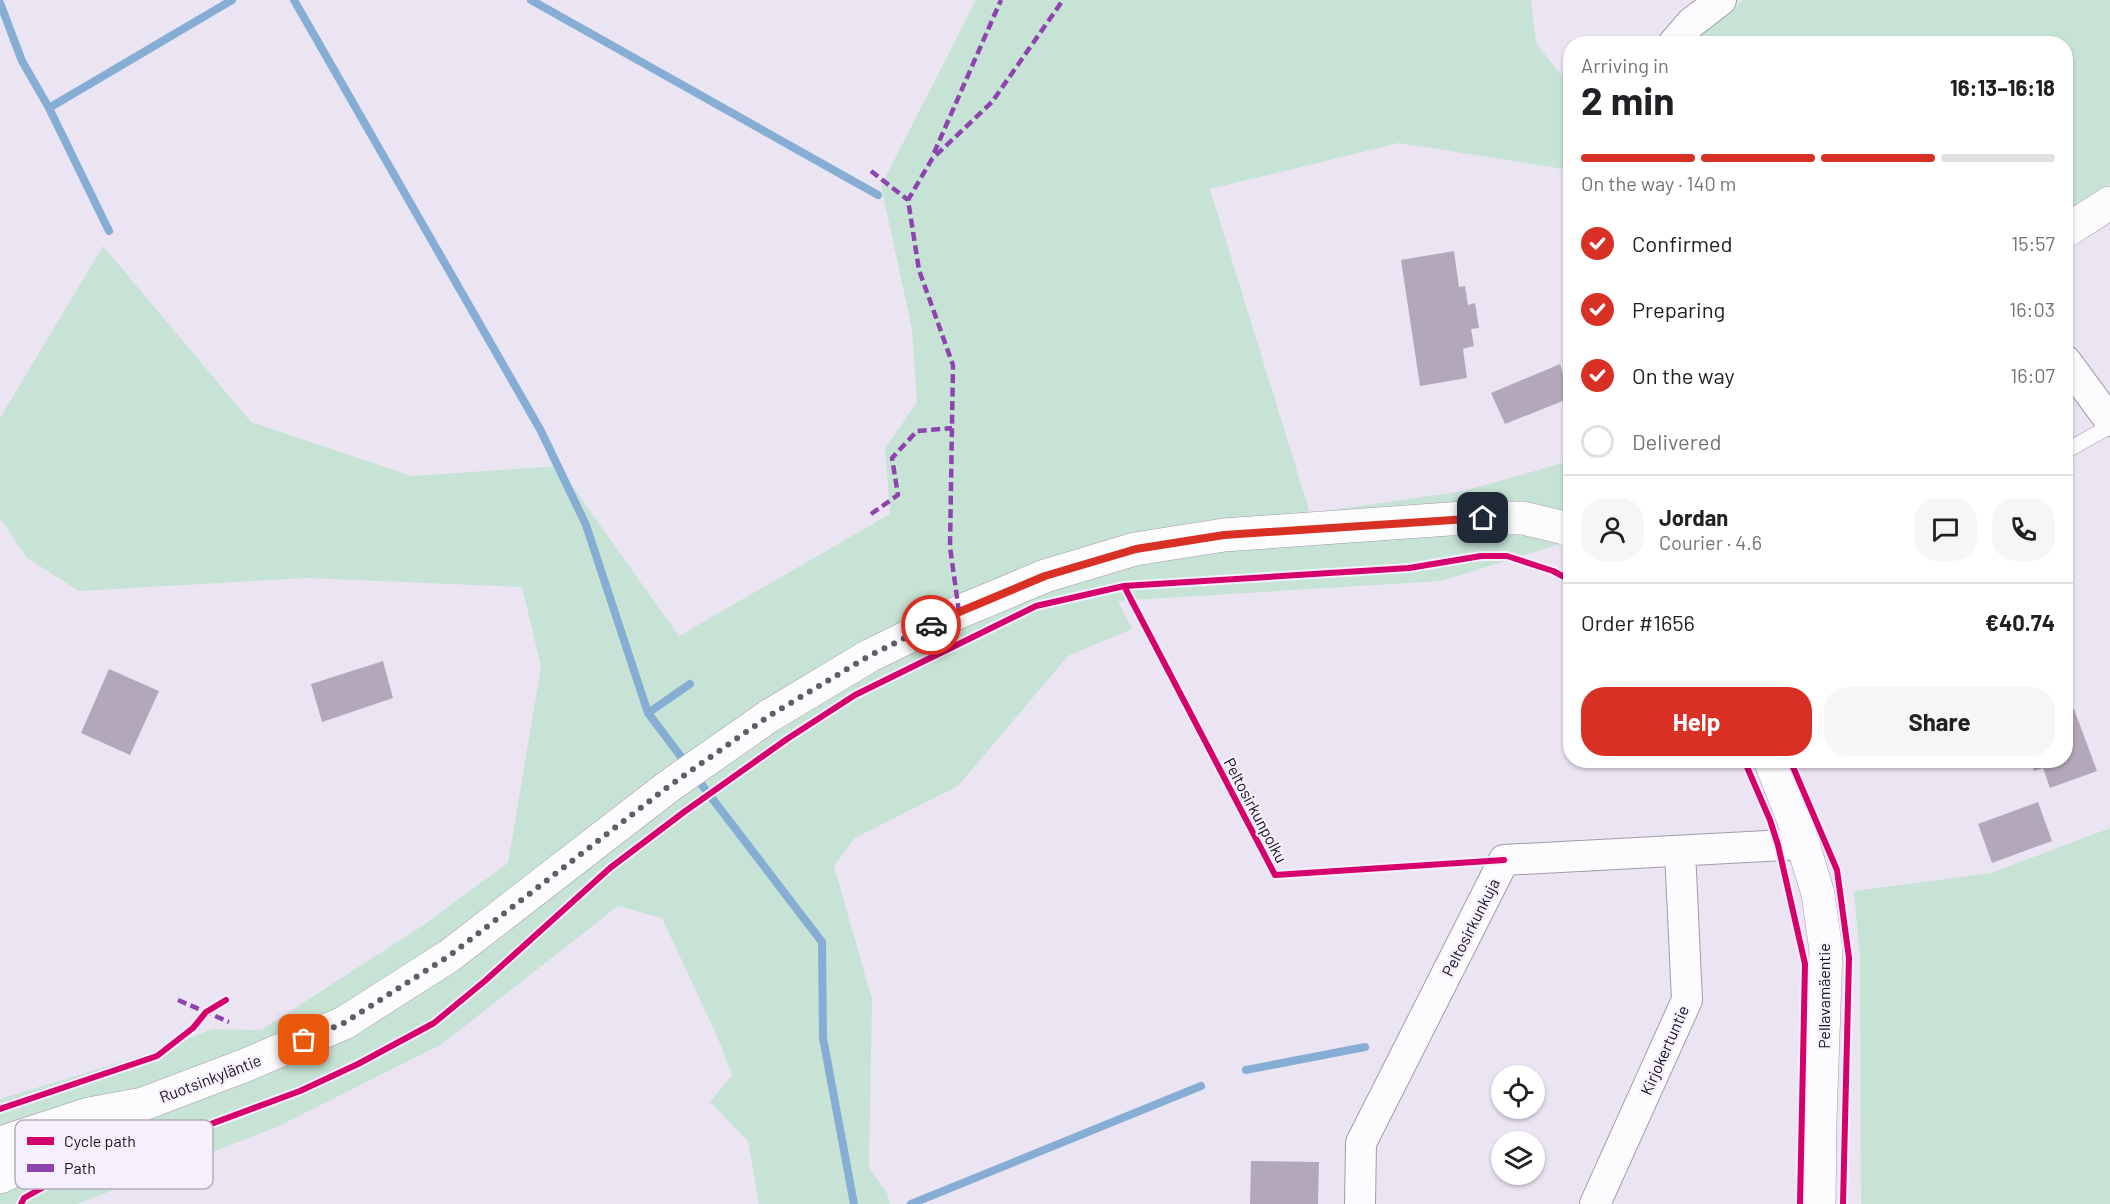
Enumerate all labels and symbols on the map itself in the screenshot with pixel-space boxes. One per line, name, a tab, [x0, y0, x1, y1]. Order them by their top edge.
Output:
pin	[1457, 492, 1508, 543]
courier	[901, 595, 961, 655]
street label: Peltosirkunpolku	[1220, 754, 1292, 866]
street label: Peltosirkunkuja	[1437, 875, 1503, 979]
street label: Pellavamäentie	[1814, 943, 1833, 1049]
street label: Kirjokertuntie	[1636, 1002, 1692, 1098]
pin	[278, 1014, 329, 1065]
street label: Ruotsinkyläntie	[156, 1050, 264, 1106]
legend	[15, 1120, 213, 1189]
text: Cycle path	[64, 1131, 136, 1150]
text: Path	[64, 1158, 96, 1177]

